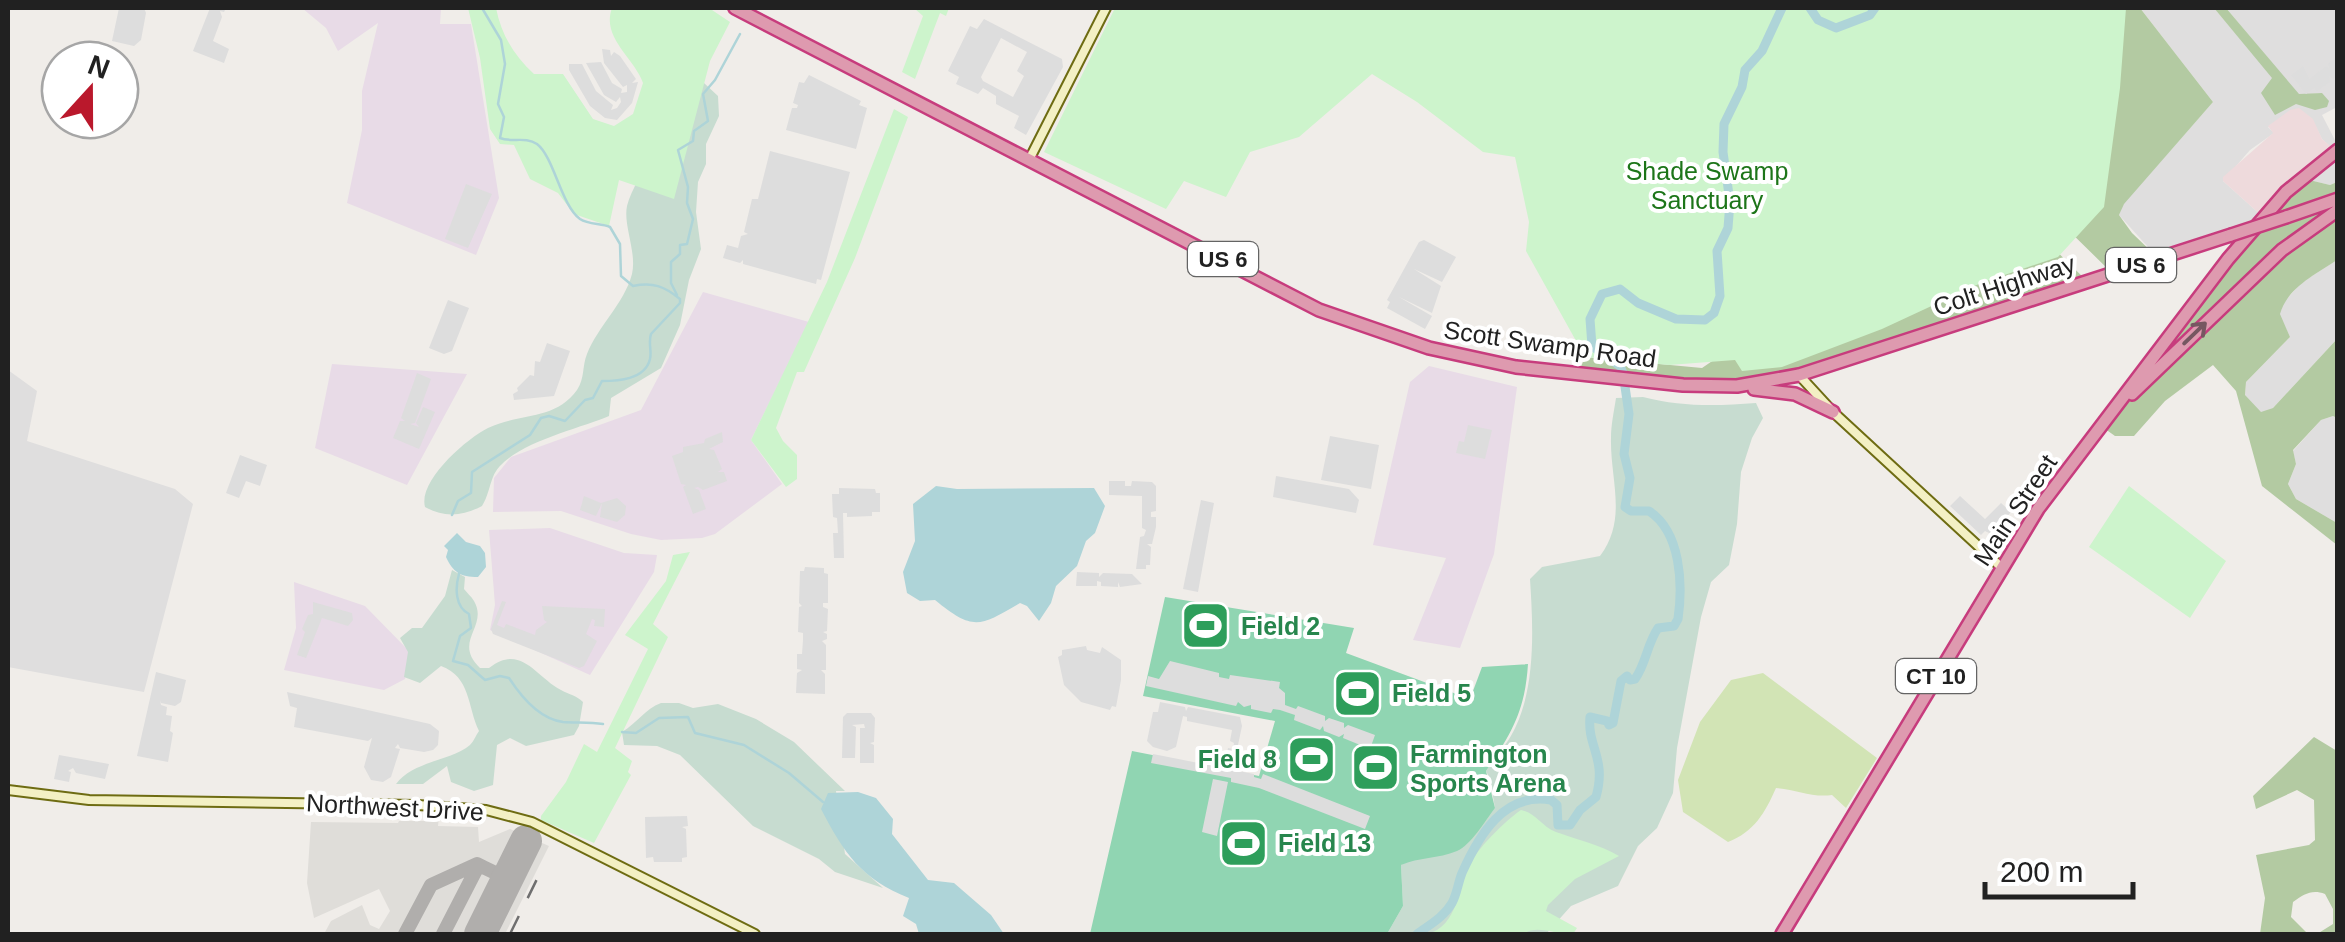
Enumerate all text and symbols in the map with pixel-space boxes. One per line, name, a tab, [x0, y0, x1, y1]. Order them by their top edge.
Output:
north arrow	[40, 40, 140, 140]
text: N	[84, 49, 114, 85]
park label: Shade Swamp Sanctuary	[1626, 157, 1788, 214]
road number: US 6	[1188, 242, 1258, 276]
road number: US 6	[2106, 248, 2176, 282]
street label: Colt Highway	[1930, 249, 2079, 321]
street label: Scott Swamp Road	[1442, 315, 1658, 373]
one-way arrow	[2183, 321, 2207, 345]
street label: Main Street	[1968, 449, 2062, 571]
sports icon: Field 2	[1180, 600, 1232, 652]
place label: Field 2	[1241, 612, 1320, 640]
road number: CT 10	[1896, 659, 1976, 693]
sports icon: Field 5	[1331, 667, 1383, 719]
place label: Field 5	[1392, 679, 1471, 707]
sports icon: Field 8	[1286, 733, 1338, 785]
place label: Farmington Sports Arena	[1410, 740, 1567, 797]
sports icon: Farmington Sports Arena	[1349, 742, 1401, 794]
place label: Field 8	[1198, 745, 1277, 773]
street label: Northwest Drive	[305, 788, 485, 826]
sports icon: Field 13	[1217, 817, 1269, 869]
place label: Field 13	[1278, 829, 1371, 857]
scale bar	[1985, 837, 2132, 899]
text: 200 m	[2000, 855, 2083, 888]

